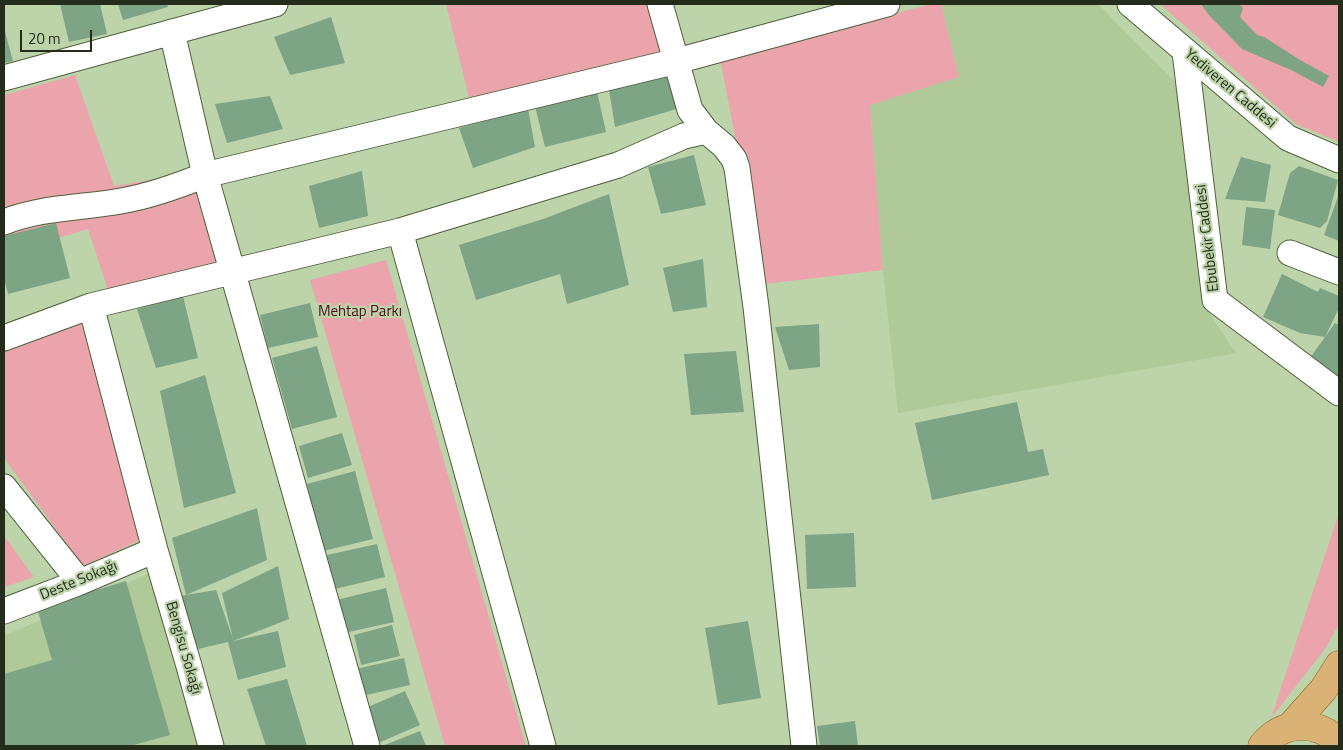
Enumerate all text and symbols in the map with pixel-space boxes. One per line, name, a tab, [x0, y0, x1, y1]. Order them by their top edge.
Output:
scale bar	[22, 20, 95, 52]
text: 20 m	[28, 27, 61, 50]
street label: Yediveren Caddesi	[1181, 46, 1279, 132]
street label: Ebubekir Caddesi	[1192, 183, 1224, 293]
park label: Mehtap Parkı	[318, 303, 402, 321]
street label: Deste Sokağı	[38, 557, 120, 605]
street label: Bengisu Sokağı	[161, 599, 205, 697]

